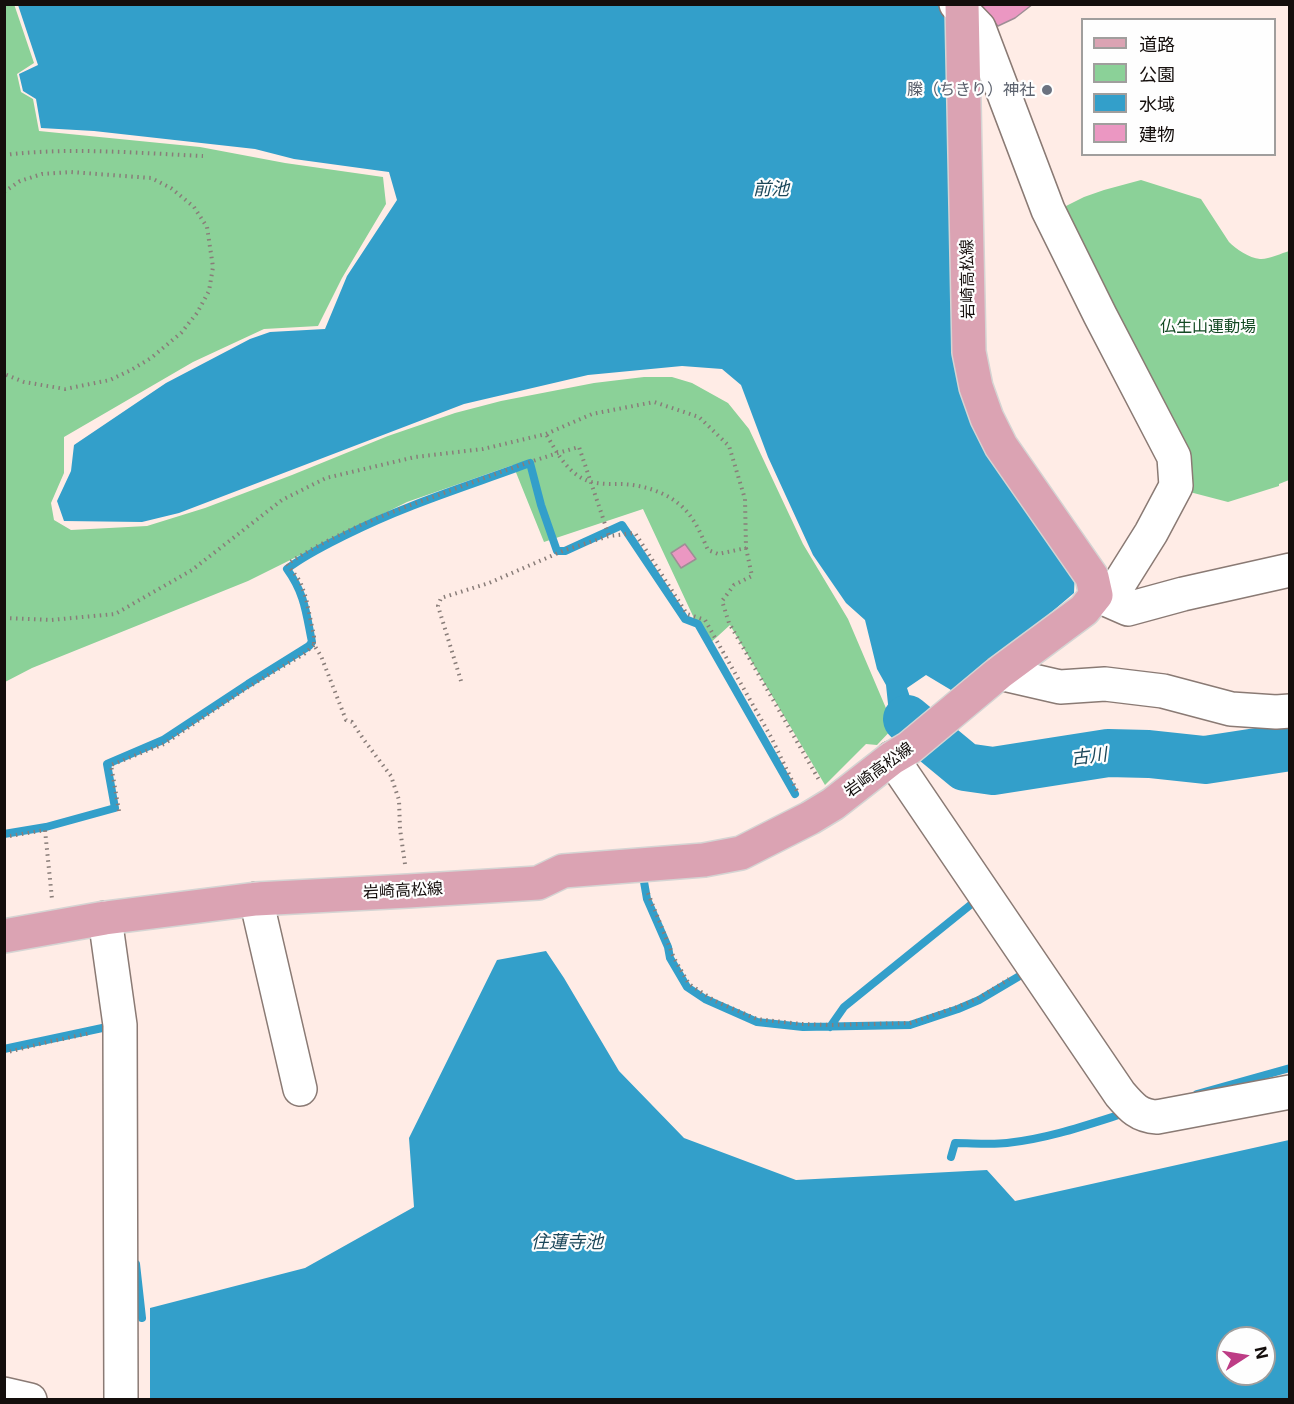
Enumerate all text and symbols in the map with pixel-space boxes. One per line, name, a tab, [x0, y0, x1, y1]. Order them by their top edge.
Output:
legend	[1081, 18, 1276, 156]
text: 道路	[1139, 34, 1175, 55]
text: 公園	[1139, 64, 1175, 85]
place label: 榺（ちきり）神社	[907, 80, 1035, 100]
marker: 榺（ちきり）神社	[1040, 83, 1054, 97]
text: 水域	[1139, 94, 1175, 115]
text: 建物	[1139, 124, 1175, 145]
water label: 前池	[753, 179, 789, 201]
street label: 岩崎高松線	[958, 239, 978, 319]
park label: 仏生山運動場	[1160, 317, 1256, 337]
street label: 岩崎高松線	[841, 739, 917, 801]
water label: 古川	[1070, 744, 1108, 770]
street label: 岩崎高松線	[363, 879, 443, 903]
water label: 住蓮寺池	[531, 1232, 603, 1254]
north arrow	[1216, 1326, 1276, 1386]
text: N	[1251, 1345, 1273, 1361]

